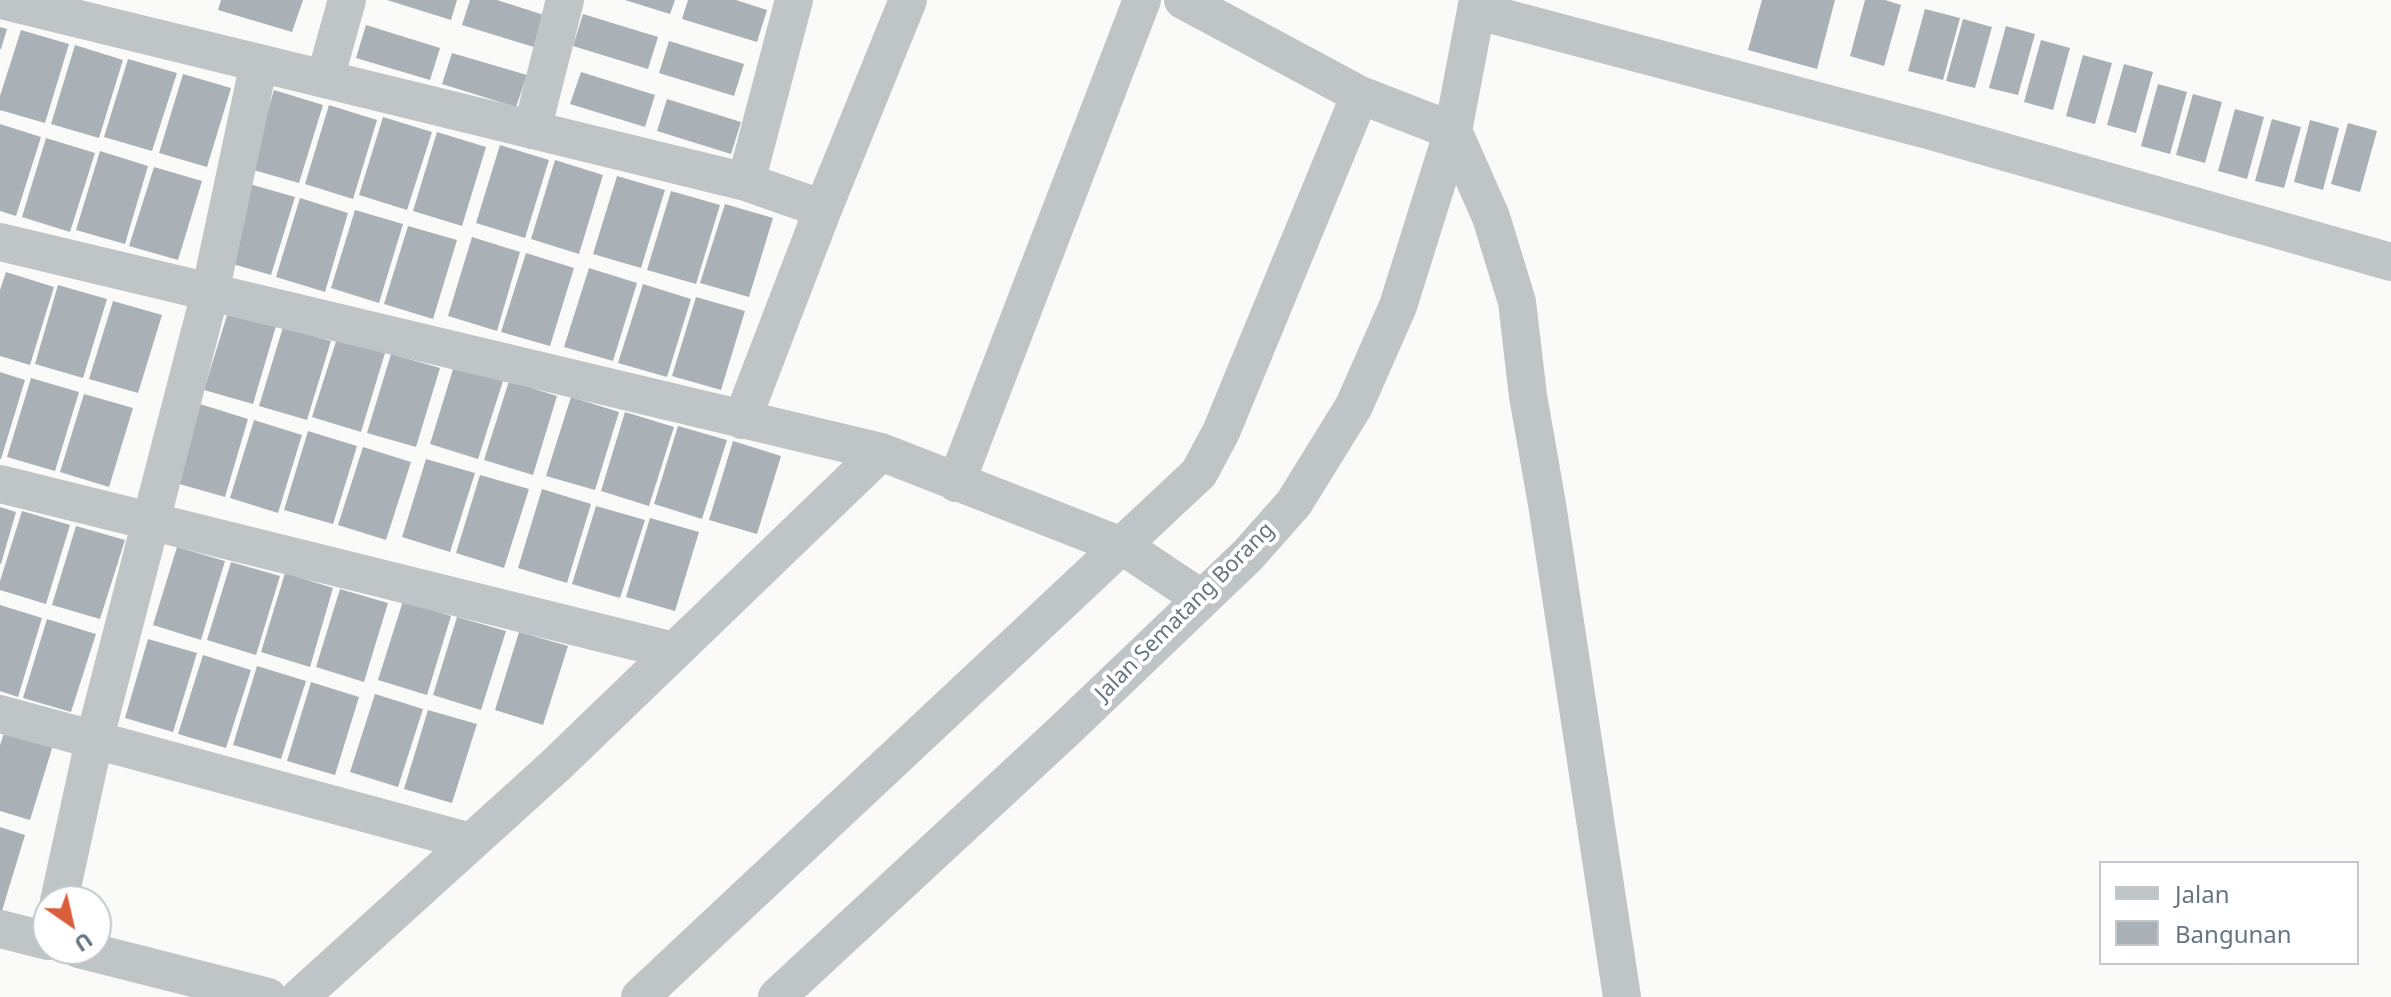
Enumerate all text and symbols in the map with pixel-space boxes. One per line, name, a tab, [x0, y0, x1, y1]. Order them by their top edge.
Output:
street label: Jalan Sematang Borang	[1090, 517, 1280, 707]
legend	[2099, 861, 2359, 965]
text: Jalan	[2175, 877, 2230, 910]
north arrow	[32, 885, 112, 965]
text: Bangunan	[2175, 917, 2292, 950]
text: U	[69, 926, 100, 960]

